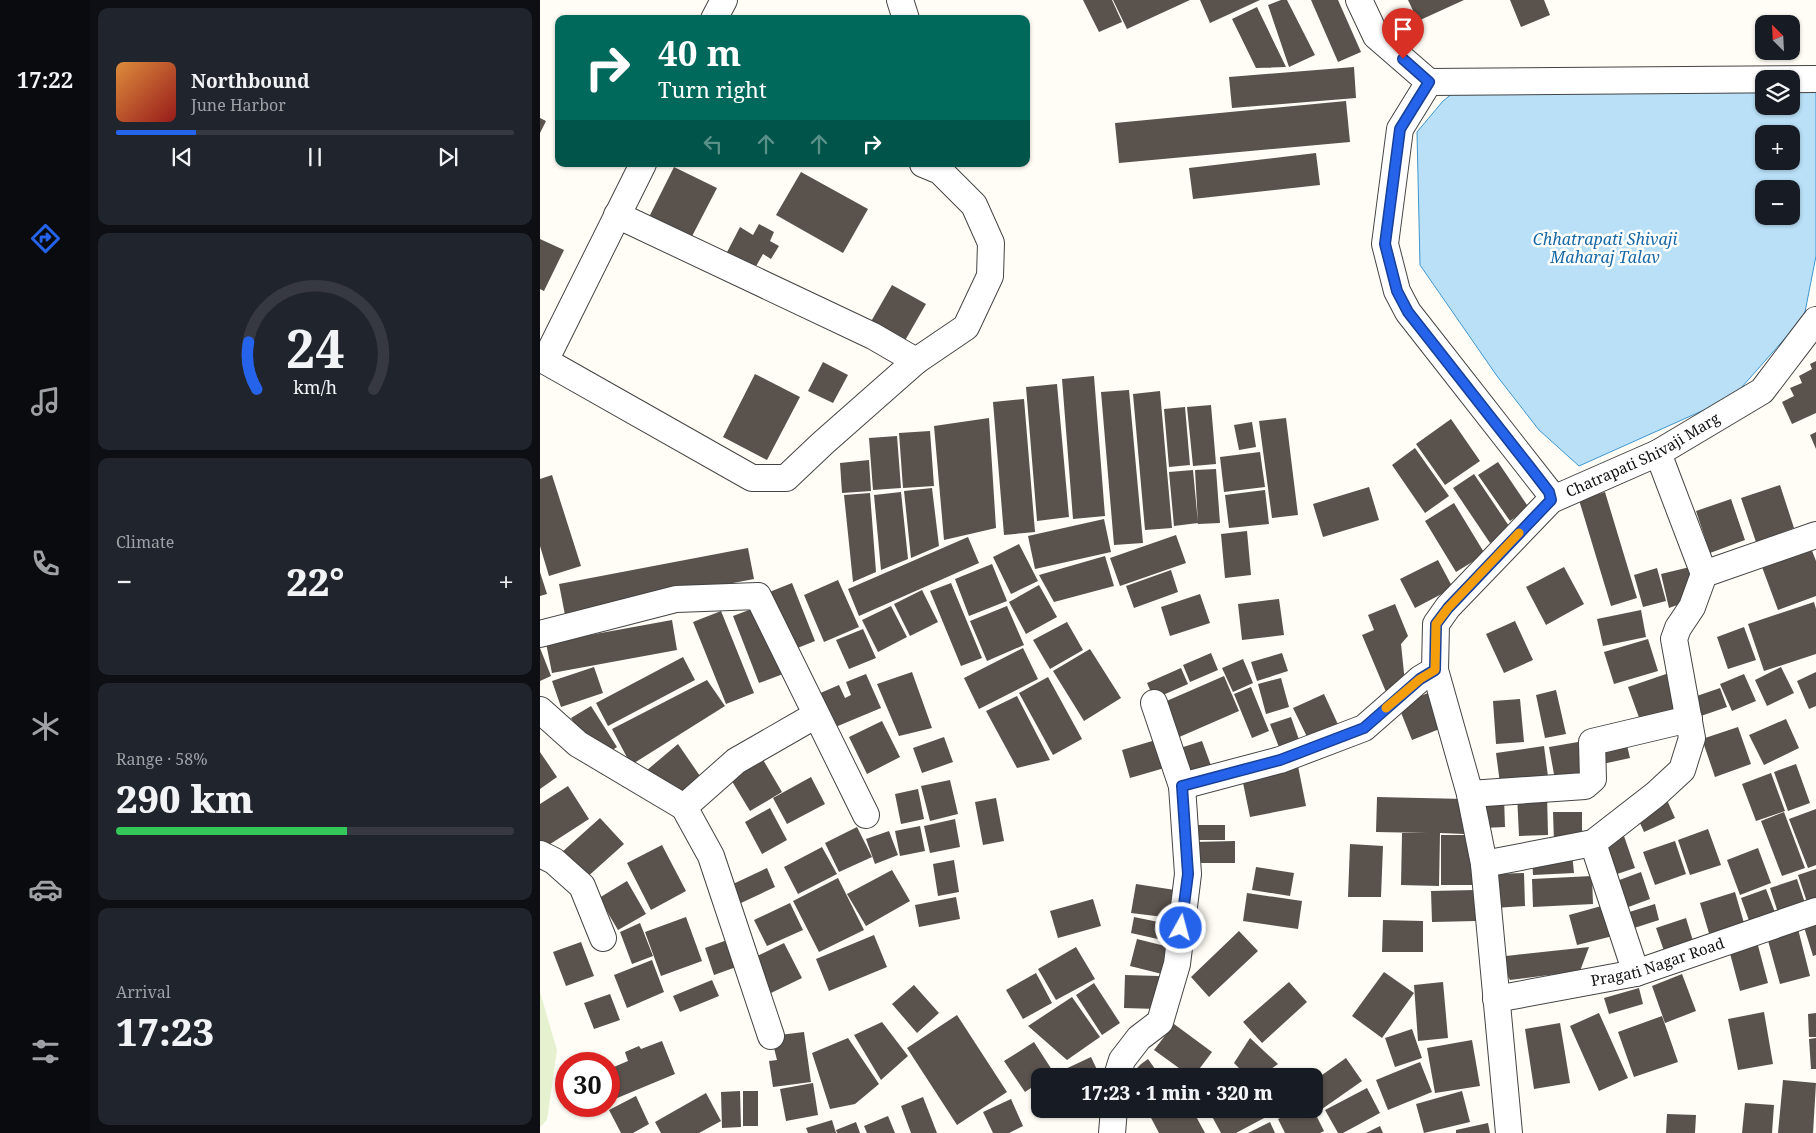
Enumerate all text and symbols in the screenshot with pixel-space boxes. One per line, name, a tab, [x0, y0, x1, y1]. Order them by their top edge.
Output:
pin	[1382, 8, 1424, 59]
icon: arrive	[1389, 15, 1417, 43]
north arrow	[1755, 15, 1800, 60]
map controls	[1755, 15, 1800, 225]
text: 40 m	[658, 29, 741, 76]
icon: right	[575, 35, 640, 100]
text: 17:22	[17, 64, 73, 94]
text: Northbound	[191, 68, 310, 94]
button: layers	[1755, 70, 1800, 115]
text: Turn right	[658, 74, 767, 104]
text: June Harbor	[191, 94, 286, 116]
button: +	[1755, 125, 1800, 170]
icon: left	[699, 130, 727, 158]
icon: ahead	[752, 130, 780, 158]
icon: ahead	[805, 130, 833, 158]
icon: right	[858, 130, 886, 158]
icon: previous	[168, 143, 196, 171]
icon: pause	[301, 143, 329, 171]
icon: next	[434, 143, 462, 171]
button: −	[1755, 180, 1800, 225]
icon: directions	[28, 221, 63, 256]
water label: Chhatrapati Shivaji Maharaj Talav	[1533, 228, 1677, 268]
text: 24	[286, 312, 344, 383]
text: km/h	[293, 375, 337, 399]
icon: music	[28, 384, 63, 419]
street label: Chatrapati Shivaji Marg	[1562, 408, 1723, 501]
text: Climate	[116, 531, 174, 553]
icon: phone	[28, 546, 63, 581]
text: 22°	[286, 555, 344, 607]
text: −	[116, 562, 132, 600]
text: +	[498, 562, 514, 600]
icon: climate	[28, 709, 63, 744]
text: Range · 58%	[116, 748, 208, 770]
text: 290 km	[116, 772, 254, 824]
icon: car	[28, 872, 63, 907]
position arrow	[1154, 901, 1206, 953]
street label: Pragati Nagar Road	[1589, 932, 1727, 990]
text: Arrival	[116, 981, 171, 1003]
text: 17:23	[116, 1005, 214, 1057]
icon: filters	[28, 1034, 63, 1069]
speed limit sign: 30	[555, 1052, 620, 1117]
text: 17:23 · 1 min · 320 m	[1081, 1080, 1273, 1106]

